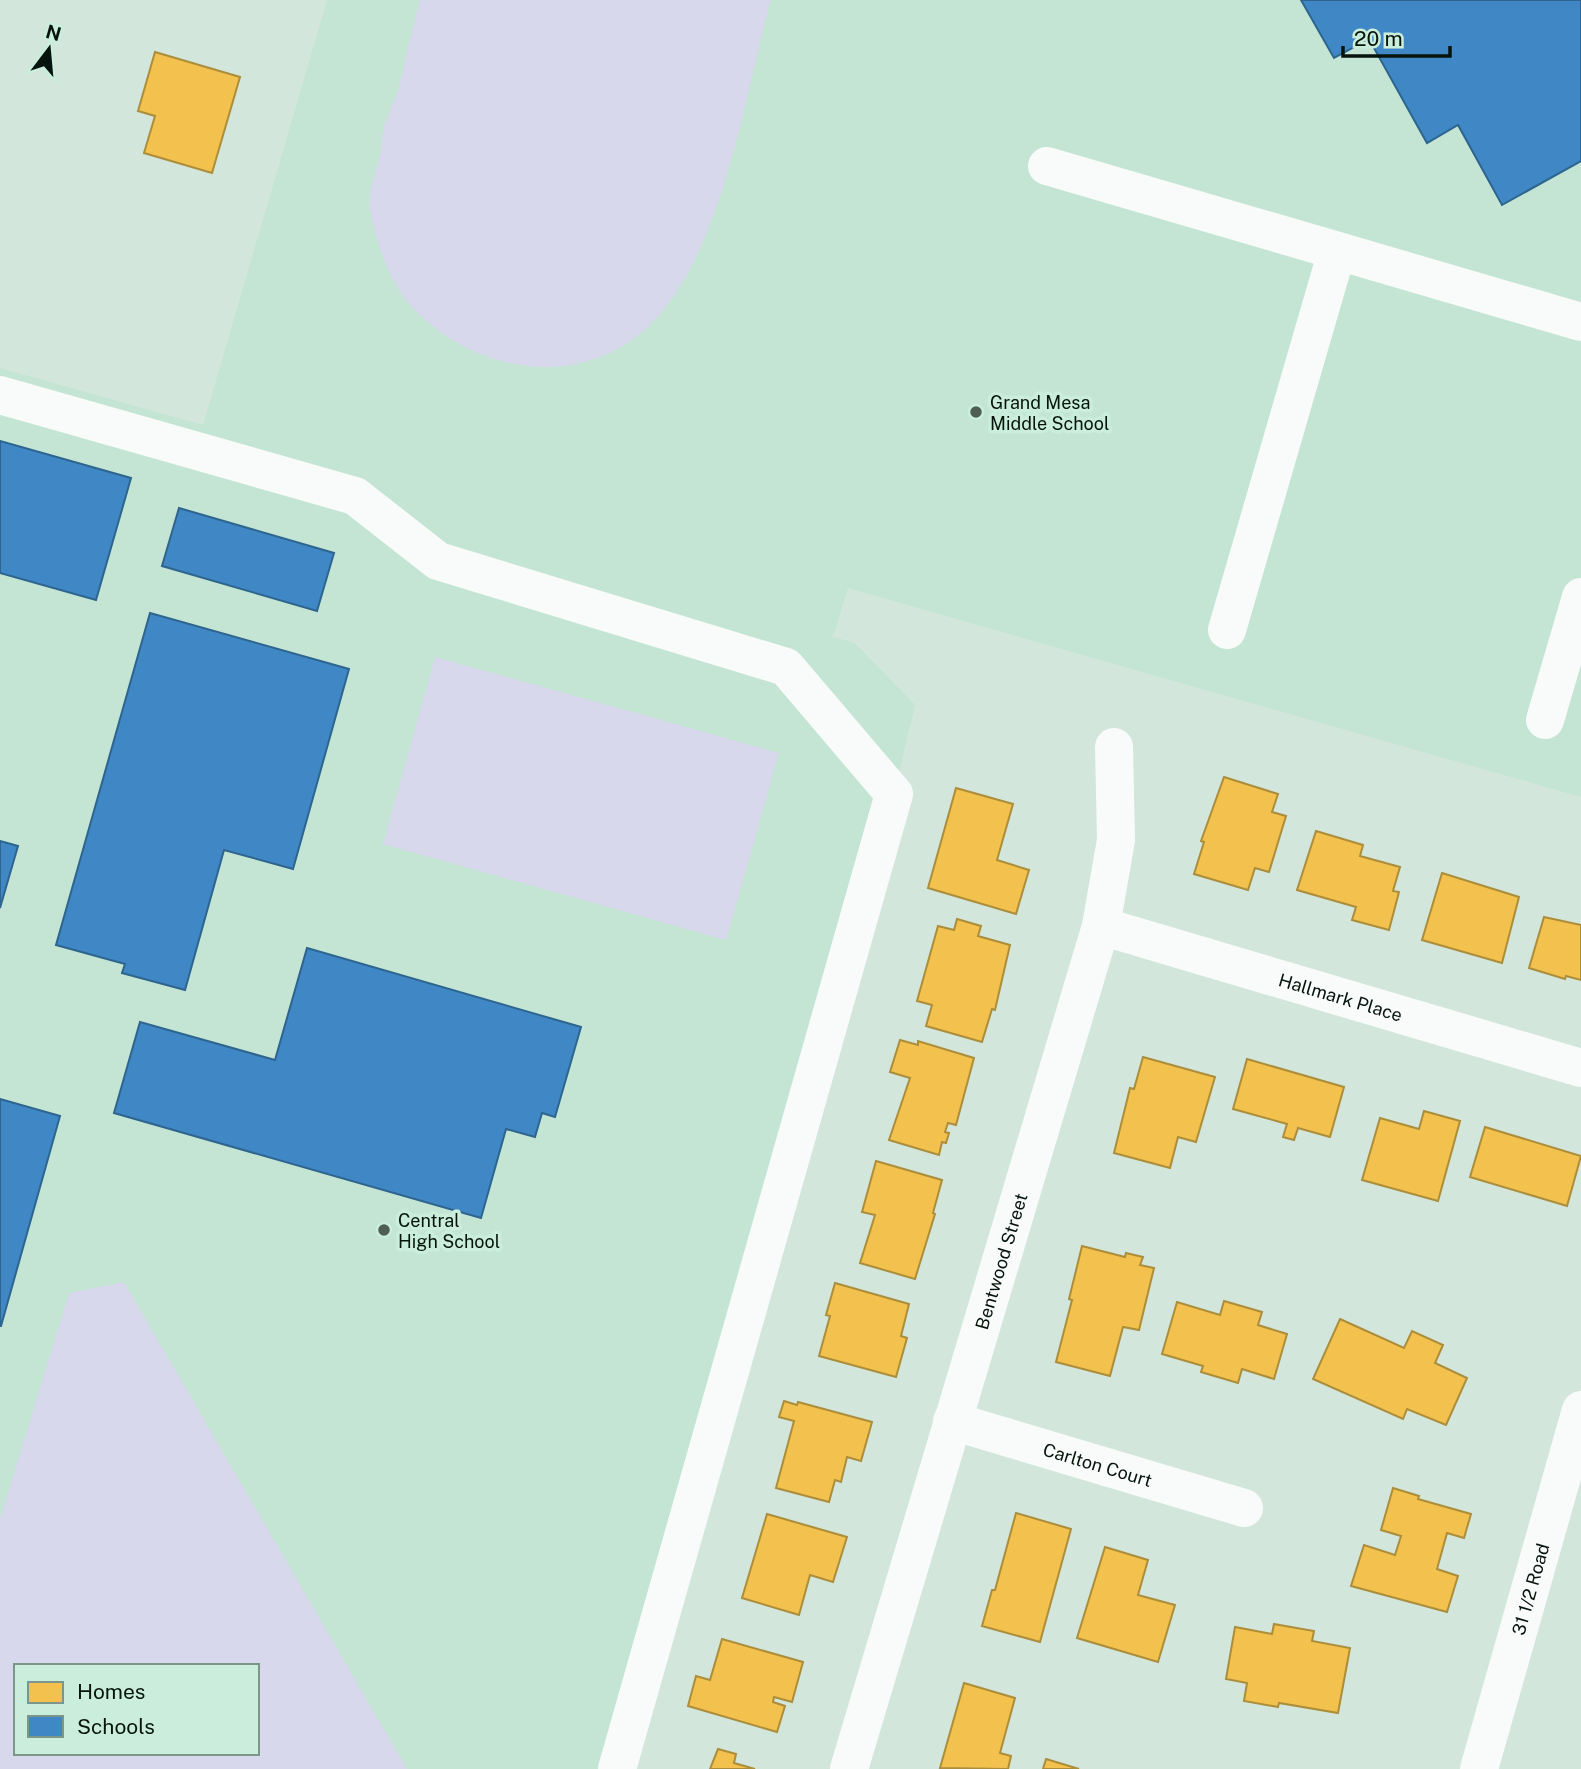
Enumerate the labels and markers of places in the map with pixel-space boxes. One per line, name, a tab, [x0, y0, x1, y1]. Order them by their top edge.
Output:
place label: Grand Mesa Middle School	[990, 392, 1109, 434]
marker: Grand Mesa Middle School	[968, 404, 984, 420]
place label: Central High School	[398, 1210, 500, 1252]
marker: Central High School	[376, 1222, 392, 1238]

